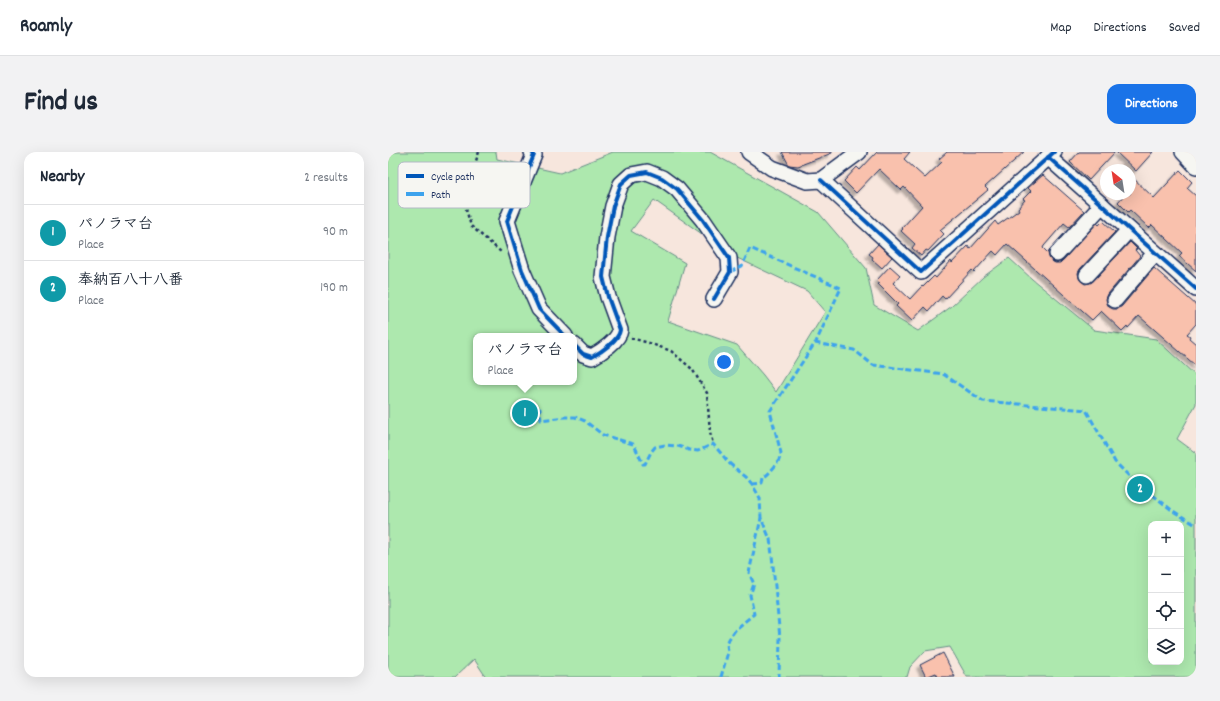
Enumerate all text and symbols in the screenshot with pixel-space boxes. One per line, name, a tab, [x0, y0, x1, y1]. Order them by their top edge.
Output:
text: Roamly	[20, 14, 72, 41]
text: Map	[1050, 18, 1072, 38]
text: Directions	[1094, 18, 1147, 38]
text: Saved	[1169, 18, 1200, 38]
text: Find us	[24, 84, 98, 124]
button: Directions	[1107, 84, 1196, 124]
legend	[398, 162, 530, 208]
north arrow	[1100, 164, 1136, 200]
text: Nearby	[40, 166, 84, 190]
text: 2 results	[304, 169, 348, 188]
text: Cycle path	[431, 170, 475, 186]
text: Path	[431, 188, 450, 204]
text: パノラマ台	[78, 214, 153, 236]
text: 1	[52, 223, 54, 242]
text: 90 m	[323, 223, 348, 242]
text: Place	[78, 236, 104, 255]
text: 奉納百八十八番	[78, 270, 183, 292]
text: 2	[50, 279, 56, 298]
text: 190 m	[320, 279, 348, 298]
text: Place	[78, 292, 104, 311]
popup	[473, 333, 577, 385]
text: パノラマ台	[487, 340, 563, 362]
your location	[714, 352, 734, 372]
text: Place	[487, 362, 514, 381]
pin: 1	[512, 398, 538, 428]
pin: 2	[1127, 474, 1153, 504]
map controls	[1148, 521, 1184, 665]
button: +	[1148, 521, 1184, 557]
button: −	[1148, 557, 1184, 593]
button: locate	[1148, 593, 1184, 629]
button: layers	[1148, 629, 1184, 665]

